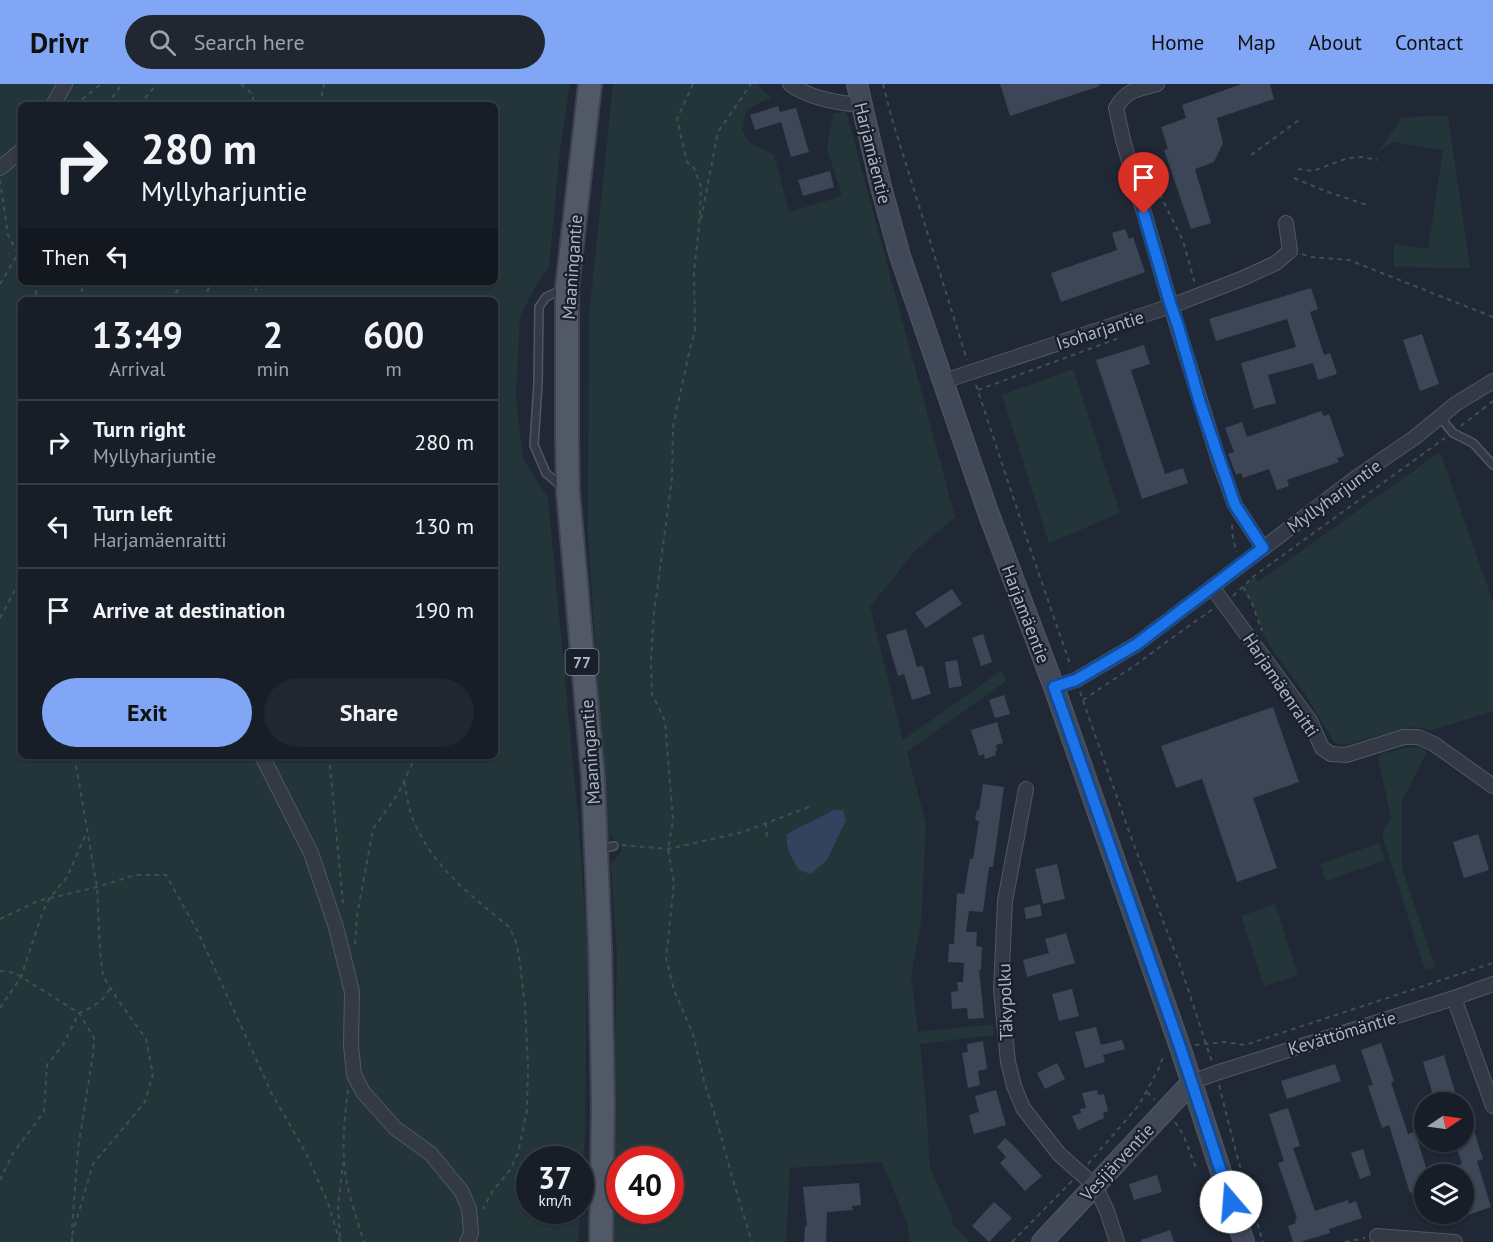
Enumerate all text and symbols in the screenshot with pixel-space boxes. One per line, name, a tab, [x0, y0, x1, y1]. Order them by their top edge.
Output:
search box	[125, 15, 545, 69]
text: Drivr	[30, 24, 89, 61]
icon: search	[146, 26, 179, 59]
text: Search here	[194, 28, 305, 56]
text: Home	[1151, 29, 1204, 56]
text: Map	[1237, 29, 1276, 56]
text: About	[1309, 29, 1362, 56]
text: Contact	[1395, 29, 1463, 56]
street label: Harjamäentie	[849, 100, 897, 206]
text: 280 m	[141, 121, 257, 176]
icon: right	[42, 126, 120, 204]
pin	[1118, 152, 1169, 214]
icon: arrive	[1127, 161, 1160, 194]
text: Myllyharjuntie	[141, 174, 307, 208]
street label: Maaningantie	[557, 214, 587, 320]
icon: left	[101, 240, 134, 273]
text: Then	[42, 243, 89, 271]
street label: Isoharjantie	[1053, 305, 1147, 355]
text: 13:49	[92, 311, 183, 358]
text: 2	[263, 311, 283, 358]
text: 600	[363, 311, 424, 358]
text: Arrival	[109, 356, 165, 382]
text: min	[257, 356, 289, 382]
text: m	[386, 356, 402, 382]
text: Turn right	[93, 415, 185, 443]
icon: right	[42, 426, 75, 459]
text: 280 m	[414, 428, 474, 456]
text: Myllyharjuntie	[93, 443, 216, 469]
street label: Myllyharjuntie	[1282, 454, 1386, 538]
text: Turn left	[93, 499, 173, 527]
icon: left	[42, 510, 75, 543]
text: 130 m	[414, 512, 474, 540]
text: Harjamäenraitti	[93, 527, 227, 553]
street label: Harjamäentie	[997, 562, 1055, 666]
icon: arrive	[42, 594, 75, 627]
text: Arrive at destination	[93, 596, 285, 624]
text: 190 m	[414, 596, 474, 624]
street label: Harjamäenraitti	[1238, 629, 1324, 741]
road number: 77	[566, 649, 598, 675]
button: Exit	[42, 678, 252, 747]
button: Share	[264, 678, 474, 747]
street label: Maaningantie	[575, 699, 605, 805]
street label: Täkypolku	[992, 963, 1018, 1041]
street label: Kevättömäntie	[1285, 1006, 1399, 1060]
north arrow	[1414, 1092, 1474, 1152]
map controls	[1414, 1092, 1474, 1224]
street label: Vesijärventie	[1074, 1118, 1159, 1206]
speed limit sign: 40	[606, 1146, 684, 1224]
text: 37	[538, 1158, 572, 1197]
button: layers	[1414, 1164, 1474, 1224]
position arrow	[1199, 1170, 1263, 1234]
text: km/h	[539, 1191, 571, 1210]

